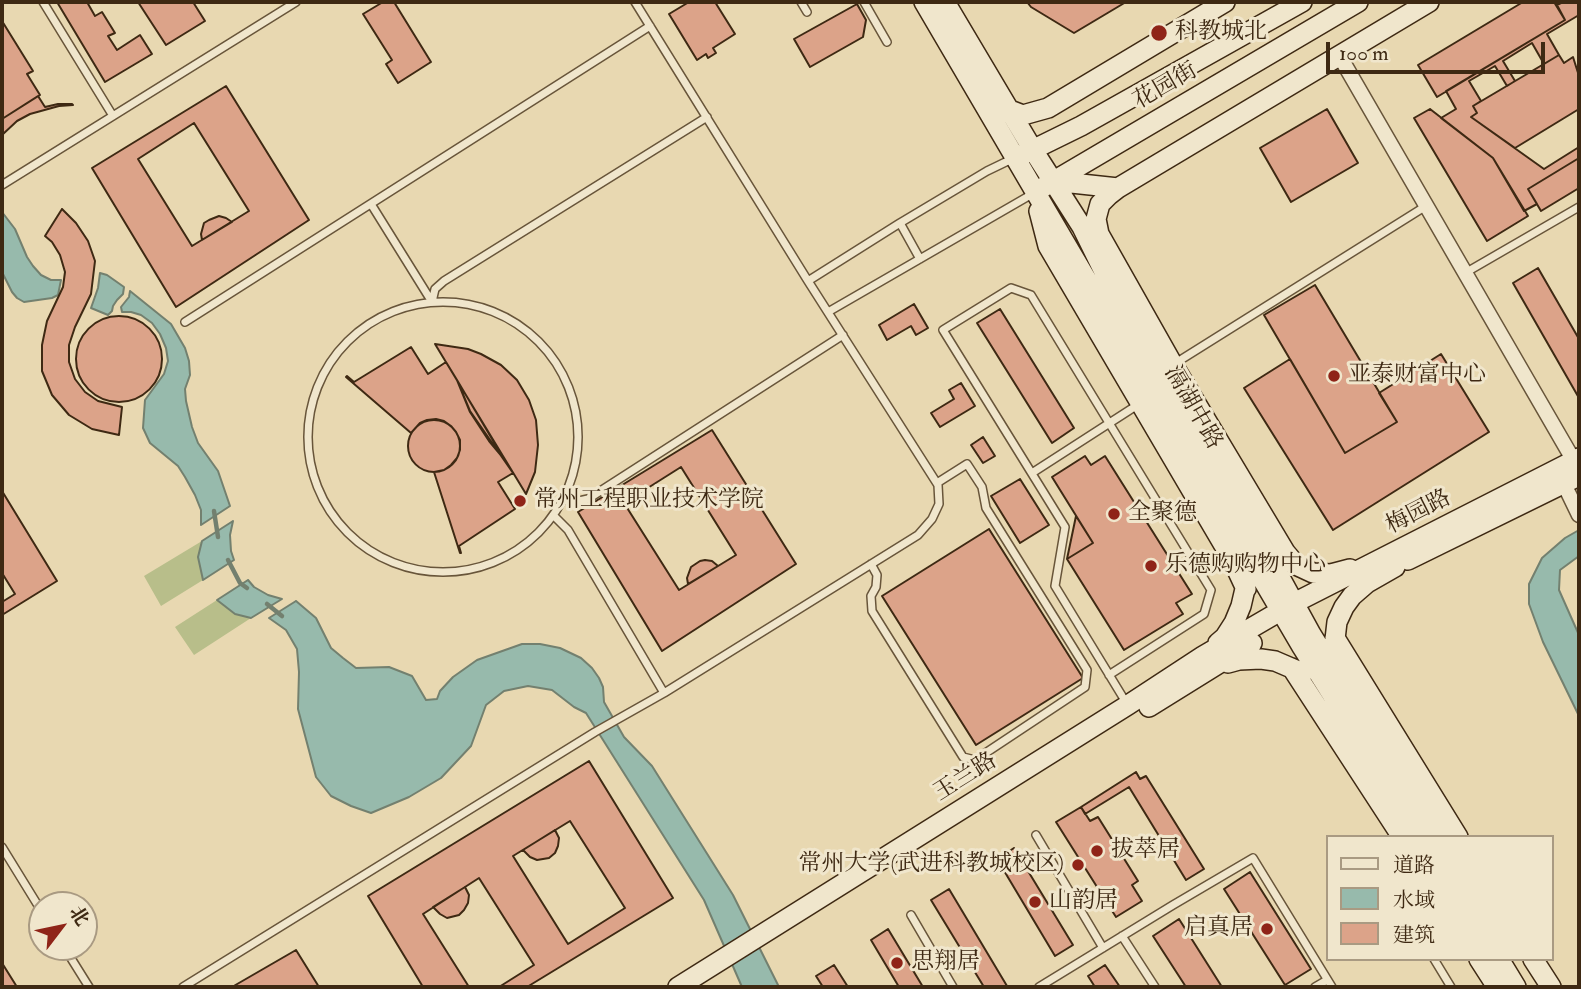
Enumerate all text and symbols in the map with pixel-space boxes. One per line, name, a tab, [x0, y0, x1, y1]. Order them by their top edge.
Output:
place label: 科教城北	[1175, 19, 1267, 47]
marker: 科教城北	[1149, 23, 1169, 43]
scale bar	[1329, 28, 1548, 72]
text: 100 m	[1339, 40, 1389, 67]
street label: 花园街	[1129, 58, 1203, 116]
street label: 滆湖中路	[1157, 361, 1227, 455]
place label: 亚泰财富中心	[1348, 362, 1486, 390]
marker: 亚泰财富中心	[1326, 368, 1342, 384]
street label: 梅园路	[1382, 485, 1456, 541]
place label: 常州工程职业技术学院	[534, 487, 764, 515]
marker: 常州工程职业技术学院	[512, 493, 528, 509]
place label: 全聚德	[1128, 500, 1197, 528]
marker: 全聚德	[1106, 506, 1122, 522]
place label: 乐德购购物中心	[1165, 552, 1326, 580]
marker: 乐德购购物中心	[1143, 558, 1159, 574]
street label: 玉兰路	[929, 748, 1003, 808]
legend	[1326, 835, 1553, 961]
place label: 拔萃居	[1111, 837, 1180, 865]
marker: 拔萃居	[1089, 843, 1105, 859]
place label: 常州大学(武进科教城校区)	[798, 851, 1064, 879]
text: 道路	[1393, 852, 1435, 879]
marker: 常州大学(武进科教城校区)	[1070, 857, 1086, 873]
text: 水域	[1393, 887, 1435, 914]
place label: 山韵居	[1049, 888, 1118, 916]
north arrow	[28, 891, 98, 961]
marker: 山韵居	[1027, 894, 1043, 910]
text: 北	[64, 902, 94, 930]
place label: 启真居	[1184, 915, 1253, 943]
marker: 启真居	[1259, 921, 1275, 937]
text: 建筑	[1393, 922, 1435, 949]
place label: 思翔居	[911, 949, 980, 977]
marker: 思翔居	[889, 955, 905, 971]

